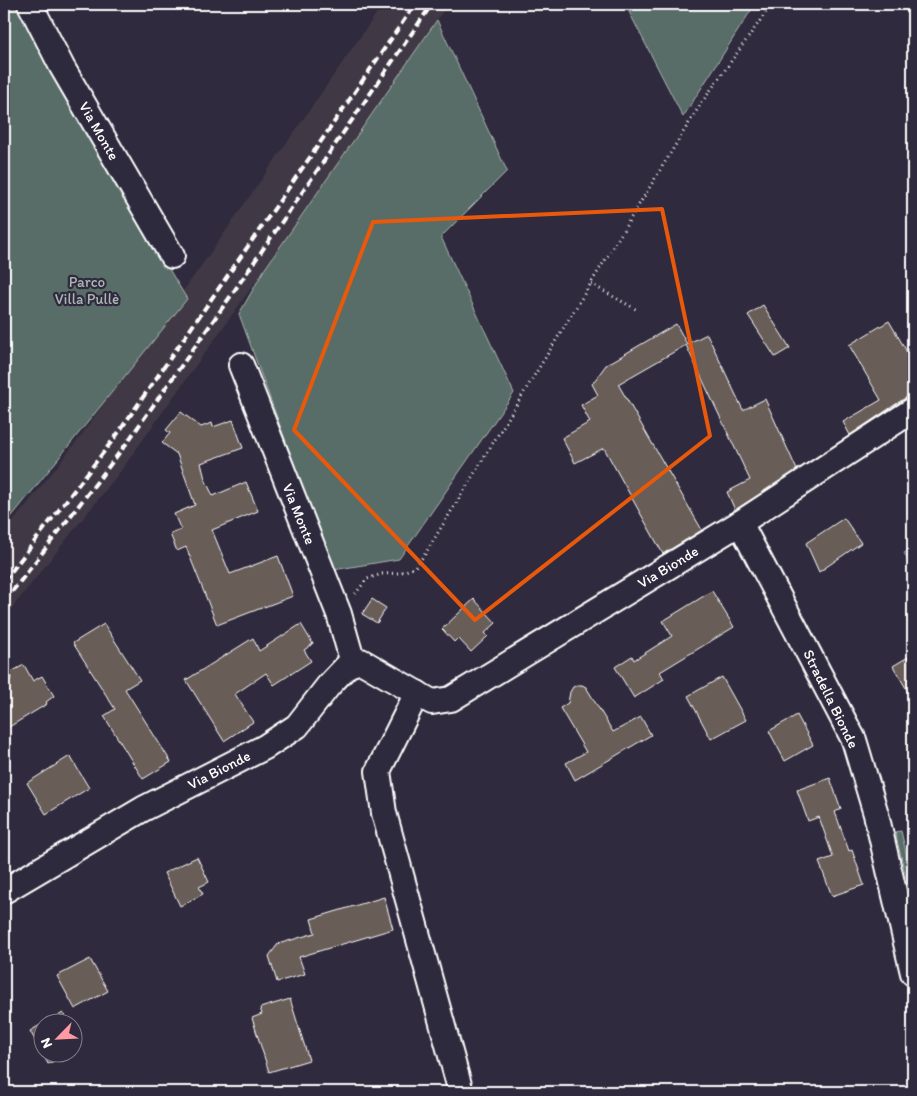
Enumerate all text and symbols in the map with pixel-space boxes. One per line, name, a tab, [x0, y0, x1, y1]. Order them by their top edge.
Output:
street label: Via Monte	[75, 99, 123, 163]
park label: Parco Villa Pullè	[55, 273, 119, 308]
street label: Via Monte	[279, 481, 319, 547]
street label: Via Bionde	[634, 542, 702, 592]
street label: Stradella Bionde	[799, 647, 863, 751]
street label: Via Bionde	[185, 747, 253, 793]
north arrow	[32, 1014, 82, 1064]
text: N	[37, 1035, 56, 1051]

